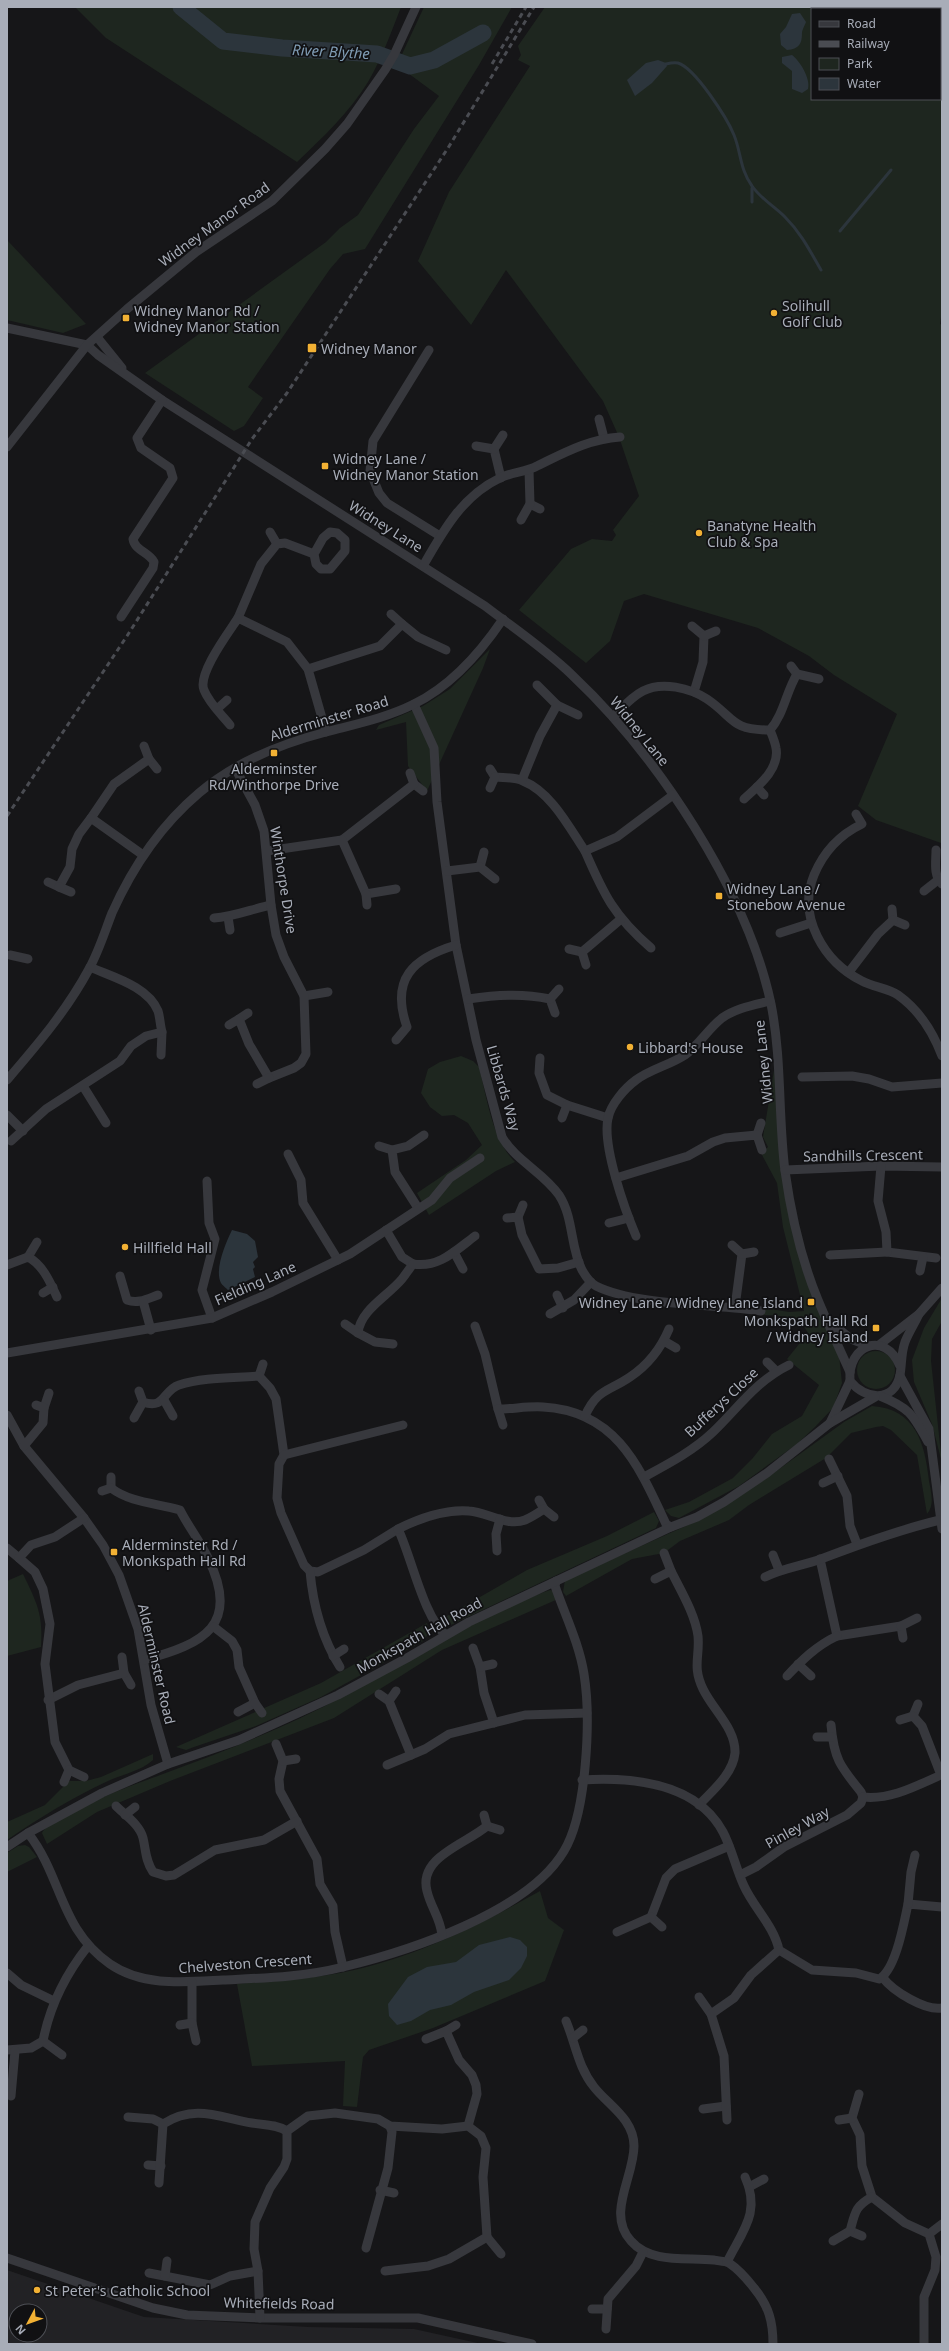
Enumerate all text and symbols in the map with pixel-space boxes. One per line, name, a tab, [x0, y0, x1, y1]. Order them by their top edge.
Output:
legend	[811, 8, 941, 100]
text: Road	[847, 15, 876, 32]
text: Railway	[847, 35, 891, 52]
water label: River Blythe	[292, 39, 371, 63]
text: Park	[847, 55, 873, 72]
text: Water	[847, 75, 881, 92]
street label: Widney Manor Road	[155, 177, 273, 271]
place label: Solihull Golf Club	[782, 296, 842, 331]
place label: Widney Manor Rd / Widney Manor Station	[134, 301, 280, 336]
marker: Solihull Golf Club	[769, 308, 779, 318]
marker: Widney Manor Rd / Widney Manor Station	[121, 313, 131, 323]
place label: Widney Manor	[321, 339, 417, 358]
marker: Widney Manor	[306, 342, 318, 354]
place label: Widney Lane / Widney Manor Station	[333, 449, 479, 484]
marker: Widney Lane / Widney Manor Station	[320, 461, 330, 471]
street label: Widney Lane	[345, 496, 427, 556]
place label: Banatyne Health Club & Spa	[707, 516, 816, 551]
marker: Banatyne Health Club & Spa	[694, 528, 704, 538]
street label: Alderminster Road	[267, 691, 391, 745]
street label: Widney Lane	[606, 692, 674, 770]
marker: Alderminster Rd/Winthorpe Drive	[269, 748, 279, 758]
place label: Alderminster Rd/Winthorpe Drive	[209, 759, 339, 794]
street label: Winthorpe Drive	[266, 825, 302, 935]
place label: Widney Lane / Stonebow Avenue	[727, 879, 845, 914]
marker: Widney Lane / Stonebow Avenue	[714, 891, 724, 901]
street label: Widney Lane	[749, 1019, 777, 1105]
place label: Libbard's House	[638, 1038, 743, 1057]
marker: Libbard's House	[625, 1042, 635, 1052]
street label: Libbards Way	[483, 1043, 526, 1134]
street label: Sandhills Crescent	[803, 1144, 923, 1166]
place label: Hillfield Hall	[133, 1238, 212, 1257]
marker: Hillfield Hall	[120, 1242, 130, 1252]
street label: Fielding Lane	[211, 1257, 299, 1309]
place label: Widney Lane / Widney Lane Island	[579, 1293, 803, 1312]
marker: Widney Lane / Widney Lane Island	[806, 1297, 816, 1307]
place label: Monkspath Hall Rd / Widney Island	[744, 1311, 868, 1346]
marker: Monkspath Hall Rd / Widney Island	[871, 1323, 881, 1333]
street label: Bufferys Close	[680, 1363, 762, 1441]
place label: Alderminster Rd / Monkspath Hall Rd	[122, 1535, 246, 1570]
marker: Alderminster Rd / Monkspath Hall Rd	[109, 1547, 119, 1557]
street label: Monkspath Hall Road	[353, 1593, 485, 1677]
street label: Alderminster Road	[134, 1602, 180, 1726]
street label: Pinley Way	[762, 1801, 833, 1852]
street label: Chelveston Crescent	[178, 1949, 312, 1977]
place label: St Peter's Catholic School	[45, 2281, 210, 2300]
marker: St Peter's Catholic School	[32, 2285, 42, 2295]
street label: Whitefields Road	[223, 2293, 335, 2313]
north arrow	[8, 2303, 48, 2343]
text: N	[11, 2322, 29, 2338]

